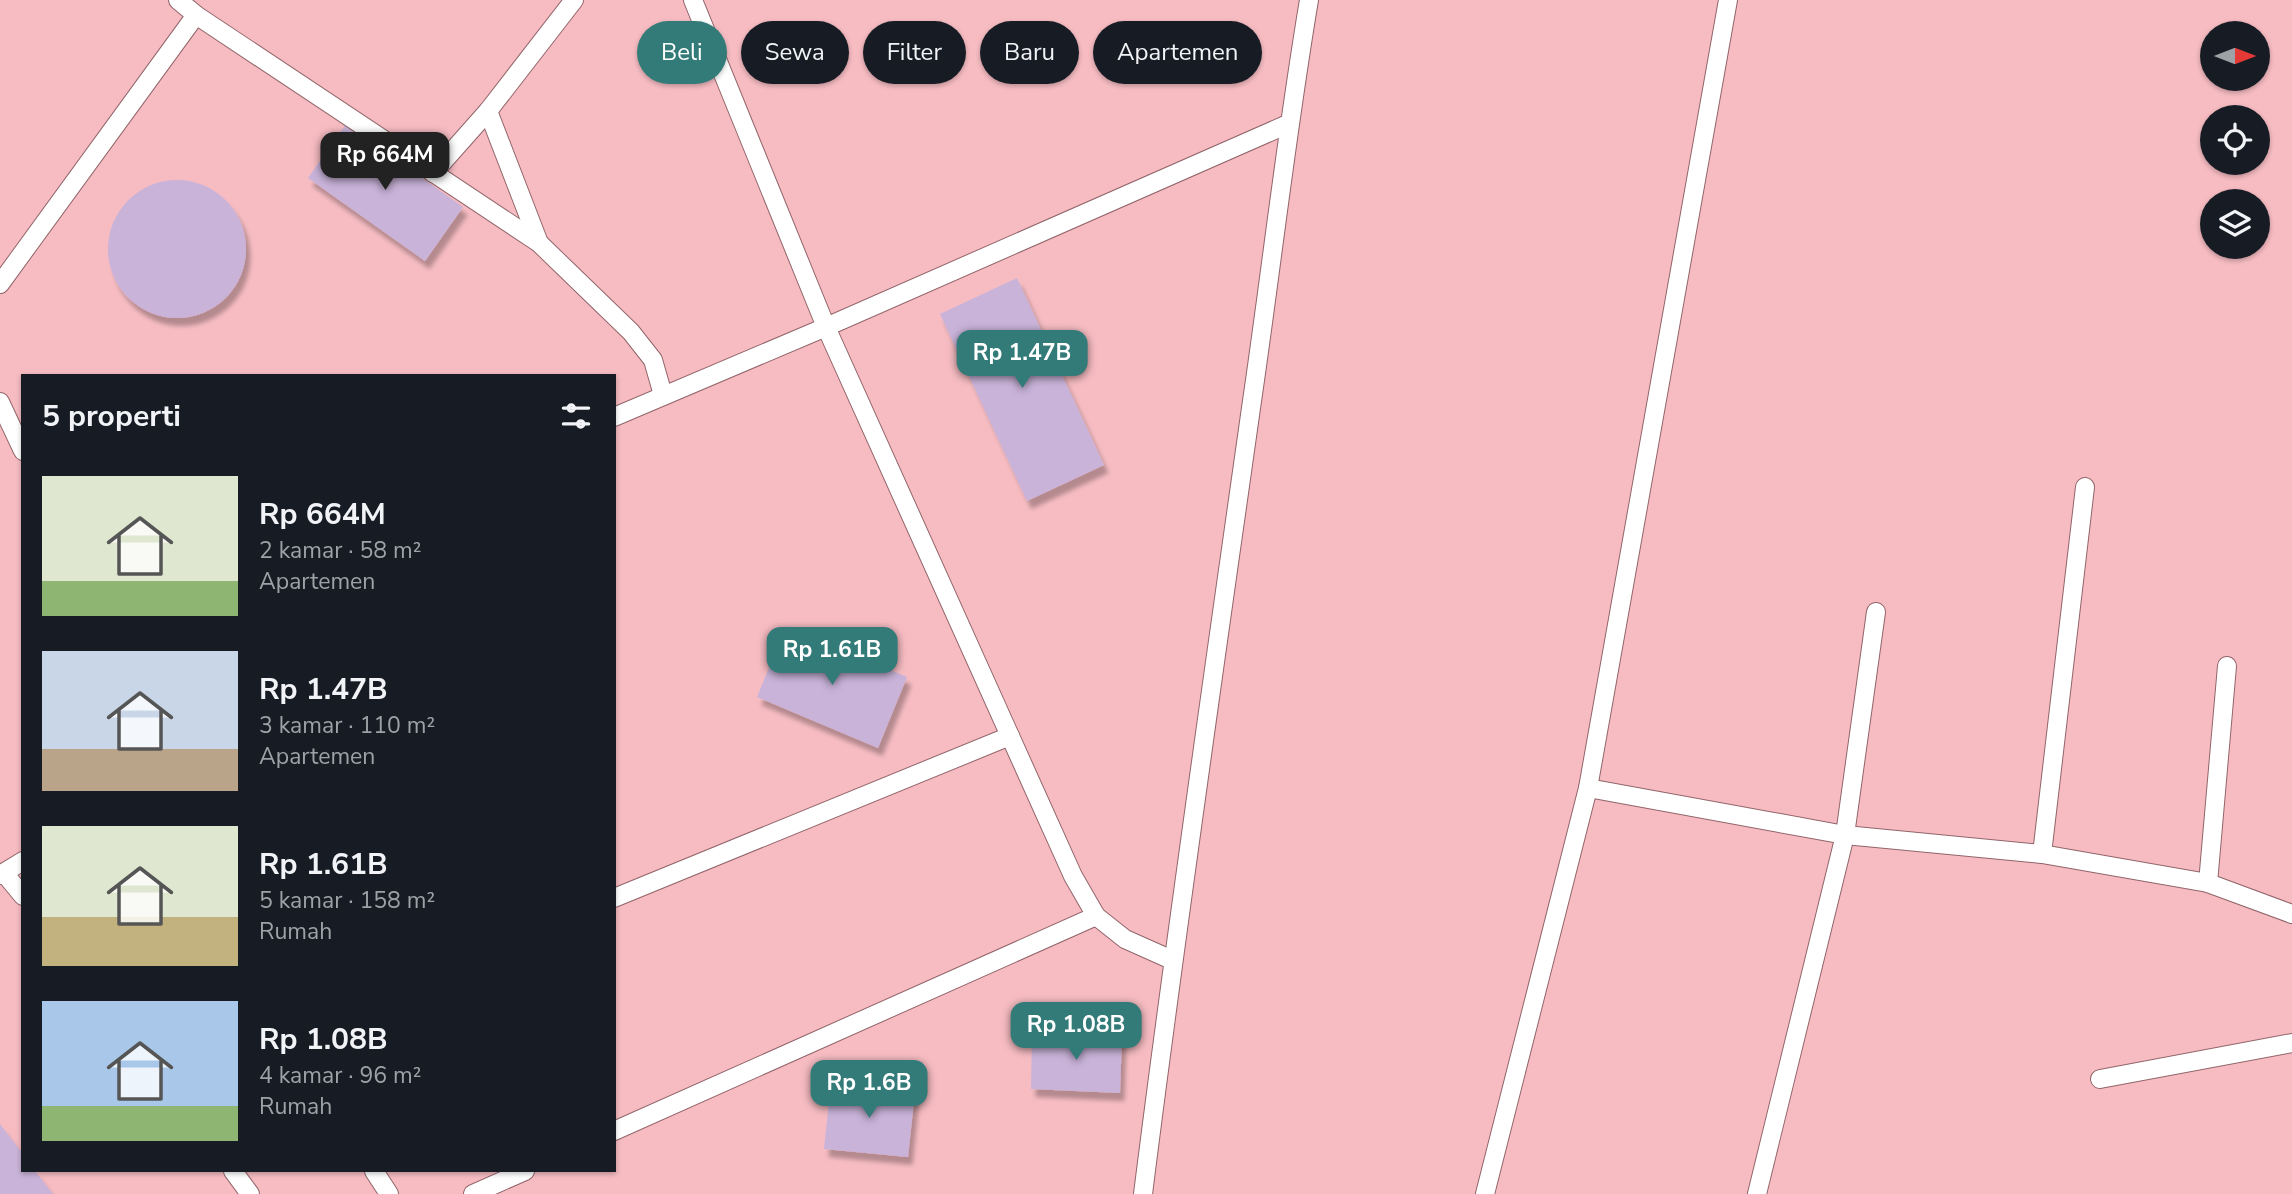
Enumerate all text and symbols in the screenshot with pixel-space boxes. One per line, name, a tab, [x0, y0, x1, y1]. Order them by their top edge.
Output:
chip: Beli	[637, 21, 727, 84]
chip: Sewa	[741, 21, 849, 84]
chip: Filter	[863, 21, 966, 84]
chip: Baru	[980, 21, 1079, 84]
chip: Apartemen	[1093, 21, 1262, 84]
north arrow	[2200, 21, 2270, 91]
map controls	[2200, 21, 2270, 259]
button: locate	[2200, 105, 2270, 175]
pin: Rp 664M	[320, 132, 450, 192]
text: Rp 664M	[336, 139, 434, 170]
button: layers	[2200, 189, 2270, 259]
pin: Rp 1.47B	[950, 330, 1094, 390]
text: Rp 1.47B	[973, 337, 1071, 368]
text: 5 properti	[42, 396, 181, 437]
icon: filters	[557, 397, 595, 435]
text: Rp 664M	[259, 494, 386, 535]
icon: home	[98, 504, 182, 588]
text: 2 kamar · 58 m²	[259, 535, 421, 566]
text: Apartemen	[259, 566, 375, 597]
pin: Rp 1.61B	[760, 628, 904, 687]
text: Rp 1.61B	[783, 634, 881, 665]
text: Rp 1.47B	[259, 669, 388, 710]
icon: home	[98, 679, 182, 763]
text: 3 kamar · 110 m²	[259, 710, 435, 741]
text: Apartemen	[259, 741, 375, 772]
text: Rp 1.61B	[259, 844, 388, 885]
icon: home	[98, 854, 182, 938]
text: 5 kamar · 158 m²	[259, 885, 435, 916]
text: Rumah	[259, 916, 332, 947]
pin: Rp 1.08B	[1004, 1002, 1148, 1062]
text: Rp 1.08B	[1027, 1009, 1125, 1040]
text: Rp 1.08B	[259, 1019, 388, 1060]
icon: home	[98, 1029, 182, 1113]
text: 4 kamar · 96 m²	[259, 1060, 421, 1091]
pin: Rp 1.6B	[804, 1060, 934, 1120]
text: Rp 1.6B	[827, 1067, 911, 1098]
text: Rumah	[259, 1091, 332, 1122]

